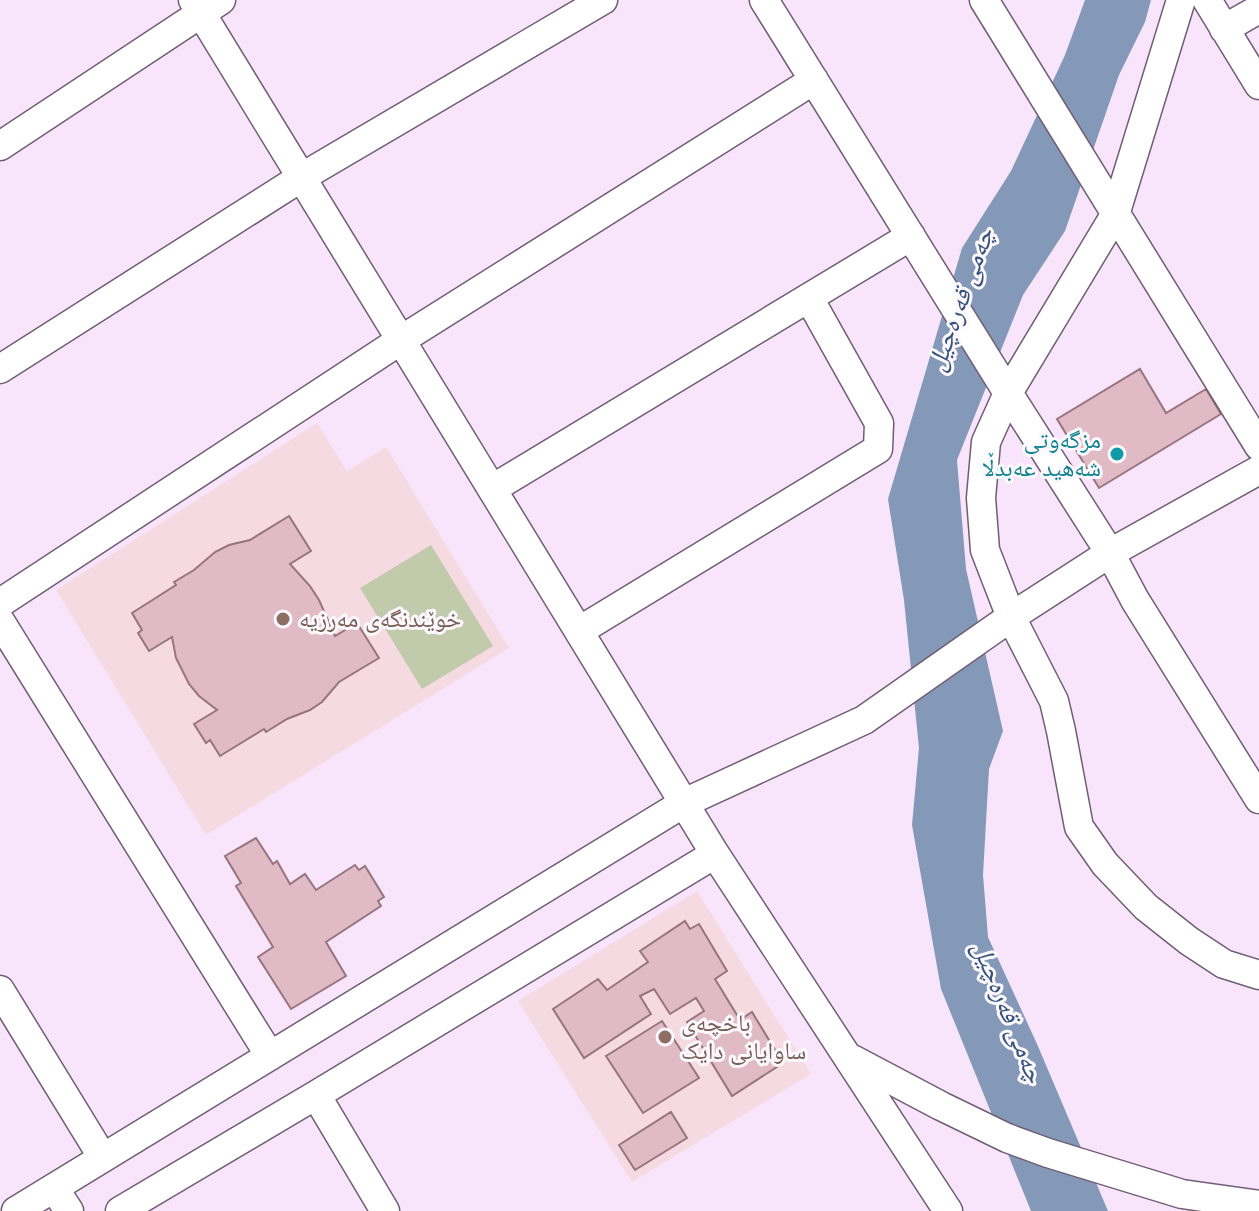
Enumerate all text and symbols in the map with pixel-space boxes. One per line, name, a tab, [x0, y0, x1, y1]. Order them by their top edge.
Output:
water label: چەمی قەرەچیل	[918, 222, 1001, 375]
place label: مزگەوتی شەهید عەبدڵا	[982, 424, 1101, 482]
marker: مزگەوتی شەهید عەبدڵا	[1108, 445, 1126, 463]
place label: خوێندنگەی مەرزیە	[299, 603, 461, 633]
marker: خوێندنگەی مەرزیە	[274, 610, 292, 628]
water label: چەمی قەرەچیل	[966, 936, 1053, 1088]
place label: باخچەی ساوایانی دایک	[681, 1007, 806, 1065]
marker: باخچەی ساوایانی دایک	[656, 1028, 674, 1046]

